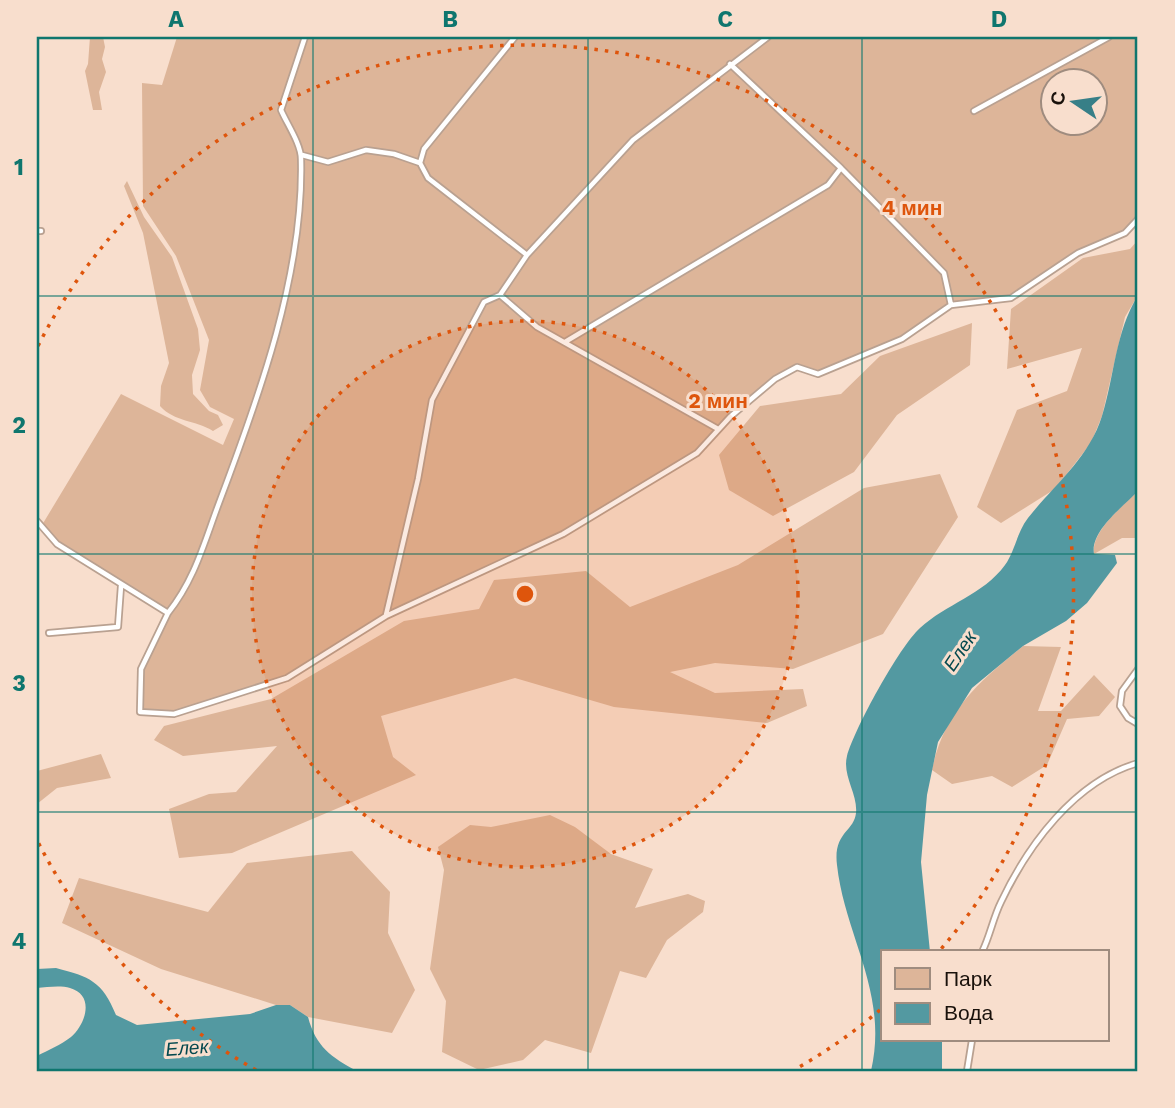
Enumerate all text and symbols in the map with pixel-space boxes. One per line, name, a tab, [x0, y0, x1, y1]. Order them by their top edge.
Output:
text: A	[168, 6, 184, 33]
text: B	[442, 6, 458, 33]
text: C	[717, 6, 733, 33]
text: D	[991, 6, 1007, 33]
north arrow	[1038, 66, 1108, 136]
text: С	[1045, 89, 1071, 108]
text: 1	[14, 154, 24, 181]
text: 4 мин	[882, 195, 942, 220]
text: 2 мин	[688, 388, 748, 413]
text: 2	[12, 412, 26, 439]
centre of rings	[513, 582, 537, 606]
water label: Елек	[938, 626, 982, 675]
text: 3	[12, 670, 26, 697]
text: 4	[12, 928, 27, 955]
legend	[881, 950, 1108, 1042]
text: Парк	[944, 966, 992, 991]
text: Вода	[944, 1000, 993, 1025]
water label: Елек	[165, 1035, 210, 1061]

